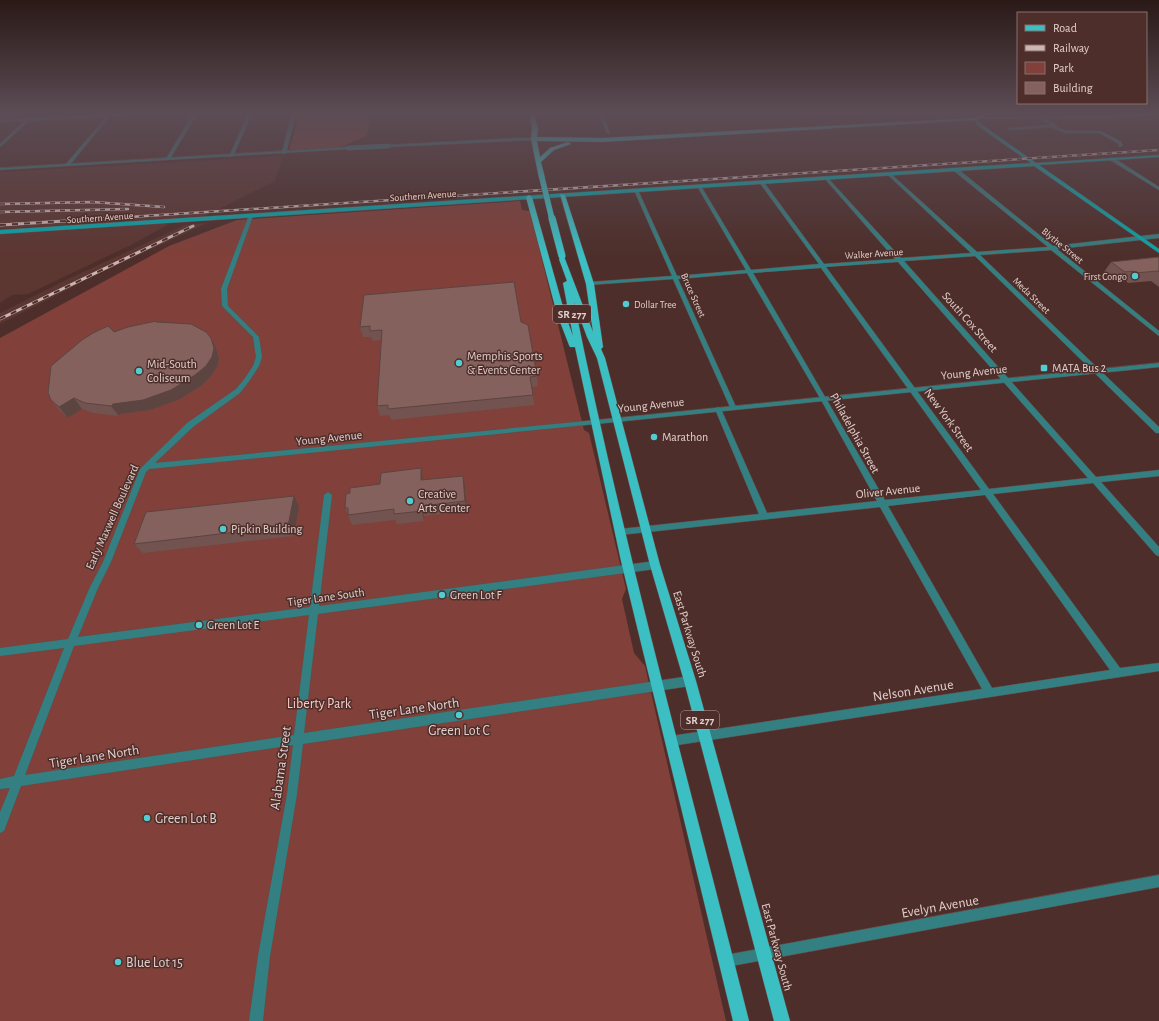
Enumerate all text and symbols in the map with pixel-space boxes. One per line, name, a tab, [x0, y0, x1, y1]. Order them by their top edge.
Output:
legend	[1017, 12, 1147, 104]
text: Road	[1053, 22, 1077, 34]
text: Railway	[1053, 42, 1089, 55]
text: Park	[1053, 62, 1074, 74]
text: Building	[1053, 82, 1093, 94]
street label: Southern Avenue	[389, 189, 457, 203]
street label: Southern Avenue	[66, 211, 134, 225]
street label: Blythe Street	[1040, 226, 1086, 266]
street label: Walker Avenue	[845, 247, 904, 261]
marker: First Congo	[1130, 271, 1140, 281]
street label: Bruce Street	[679, 272, 708, 320]
place label: First Congo	[1084, 272, 1127, 282]
street label: Meda Street	[1011, 276, 1052, 316]
street label: South Cox Street	[940, 290, 1000, 355]
marker: Dollar Tree	[621, 299, 631, 309]
place label: Dollar Tree	[634, 300, 677, 310]
road number: SR 277	[553, 305, 591, 323]
place label: Memphis Sports & Events Center	[467, 350, 543, 376]
place label: Mid-South Coliseum	[147, 358, 197, 384]
marker: Memphis Sports & Events Center	[454, 358, 464, 368]
place label: MATA Bus 2	[1052, 362, 1107, 374]
street label: Young Avenue	[940, 363, 1008, 381]
marker: MATA Bus 2	[1039, 363, 1049, 373]
marker: Mid-South Coliseum	[134, 366, 144, 376]
street label: New York Street	[922, 386, 976, 454]
street label: Philadelphia Street	[828, 391, 882, 475]
street label: Young Avenue	[617, 396, 685, 414]
street label: Young Avenue	[295, 429, 363, 447]
place label: Marathon	[662, 431, 708, 443]
marker: Marathon	[649, 432, 659, 442]
street label: Early Maxwell Boulevard	[83, 463, 141, 572]
street label: Oliver Avenue	[855, 482, 921, 500]
place label: Creative Arts Center	[418, 488, 470, 514]
marker: Creative Arts Center	[405, 496, 415, 506]
place label: Pipkin Building	[231, 523, 303, 535]
marker: Pipkin Building	[218, 524, 228, 534]
street label: Tiger Lane South	[287, 586, 365, 608]
place label: Green Lot F	[450, 589, 503, 601]
street label: East Parkway South	[670, 589, 709, 679]
marker: Green Lot F	[437, 590, 447, 600]
place label: Green Lot E	[207, 619, 260, 631]
marker: Green Lot E	[194, 620, 204, 630]
street label: Nelson Avenue	[872, 678, 954, 704]
street label: Tiger Lane North	[368, 696, 460, 722]
park label: Liberty Park	[287, 697, 352, 711]
marker: Green Lot C	[454, 710, 464, 720]
road number: SR 277	[681, 711, 719, 729]
place label: Green Lot C	[428, 724, 490, 738]
street label: Alabama Street	[268, 725, 294, 811]
street label: Tiger Lane North	[48, 743, 140, 771]
place label: Green Lot B	[155, 812, 217, 826]
marker: Green Lot B	[142, 813, 152, 823]
street label: Evelyn Avenue	[900, 893, 980, 921]
street label: East Parkway South	[759, 902, 794, 992]
place label: Blue Lot 15	[126, 956, 183, 970]
marker: Blue Lot 15	[113, 957, 123, 967]

